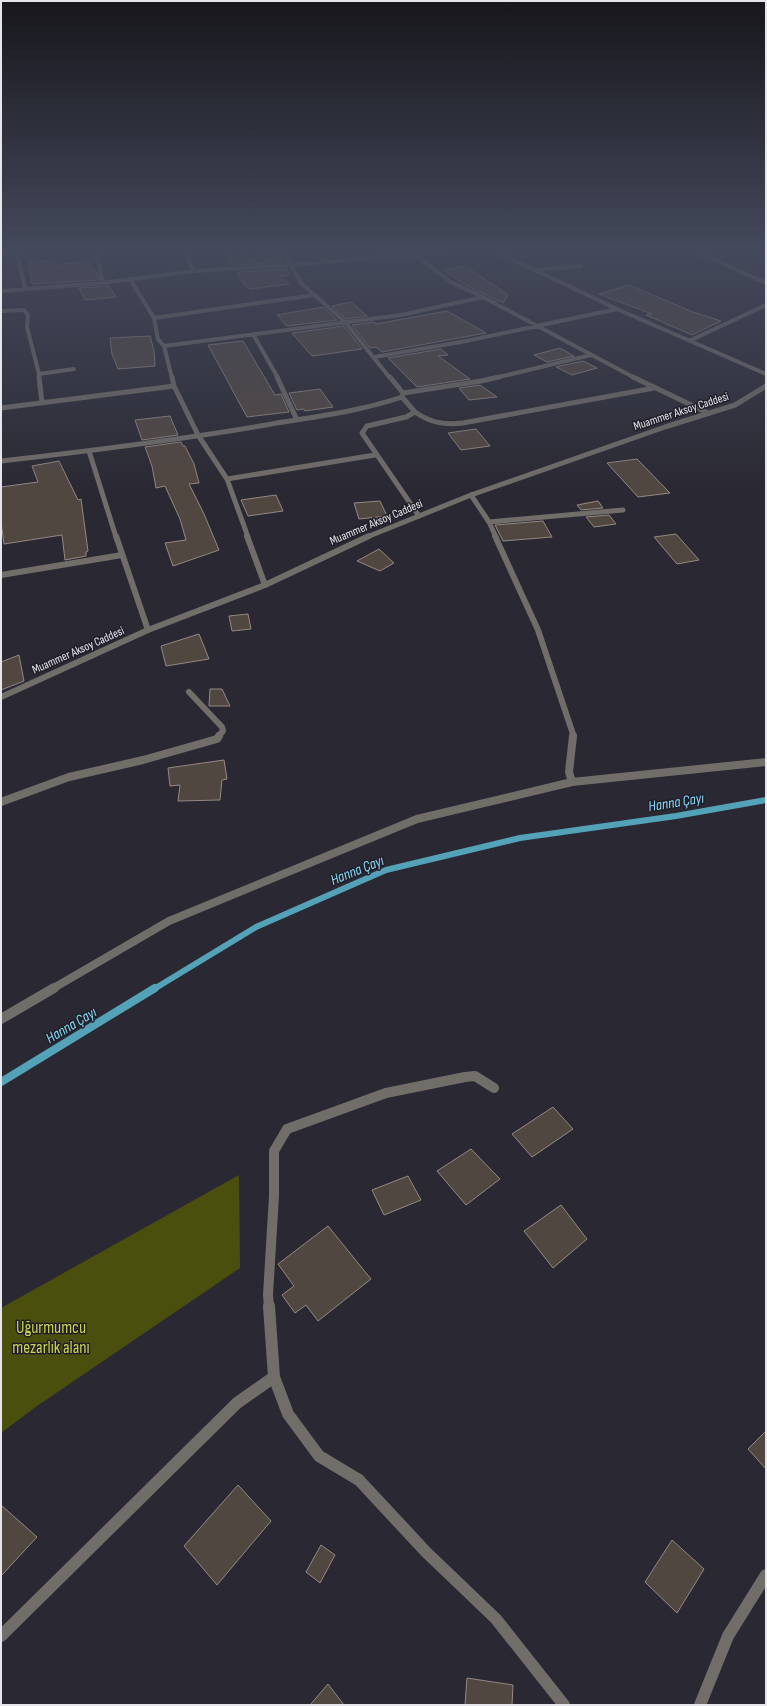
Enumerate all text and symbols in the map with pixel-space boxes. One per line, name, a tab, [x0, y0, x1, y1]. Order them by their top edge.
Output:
street label: Muammer Aksoy Caddesi	[632, 389, 731, 434]
street label: Muammer Aksoy Caddesi	[328, 496, 425, 549]
street label: Muammer Aksoy Caddesi	[30, 623, 127, 678]
water label: Hanna Çayı	[647, 789, 706, 816]
water label: Hanna Çayı	[328, 851, 387, 890]
water label: Hanna Çayı	[42, 1003, 100, 1048]
park label: Uğurmumcu mezarlık alanı	[12, 1318, 90, 1358]

